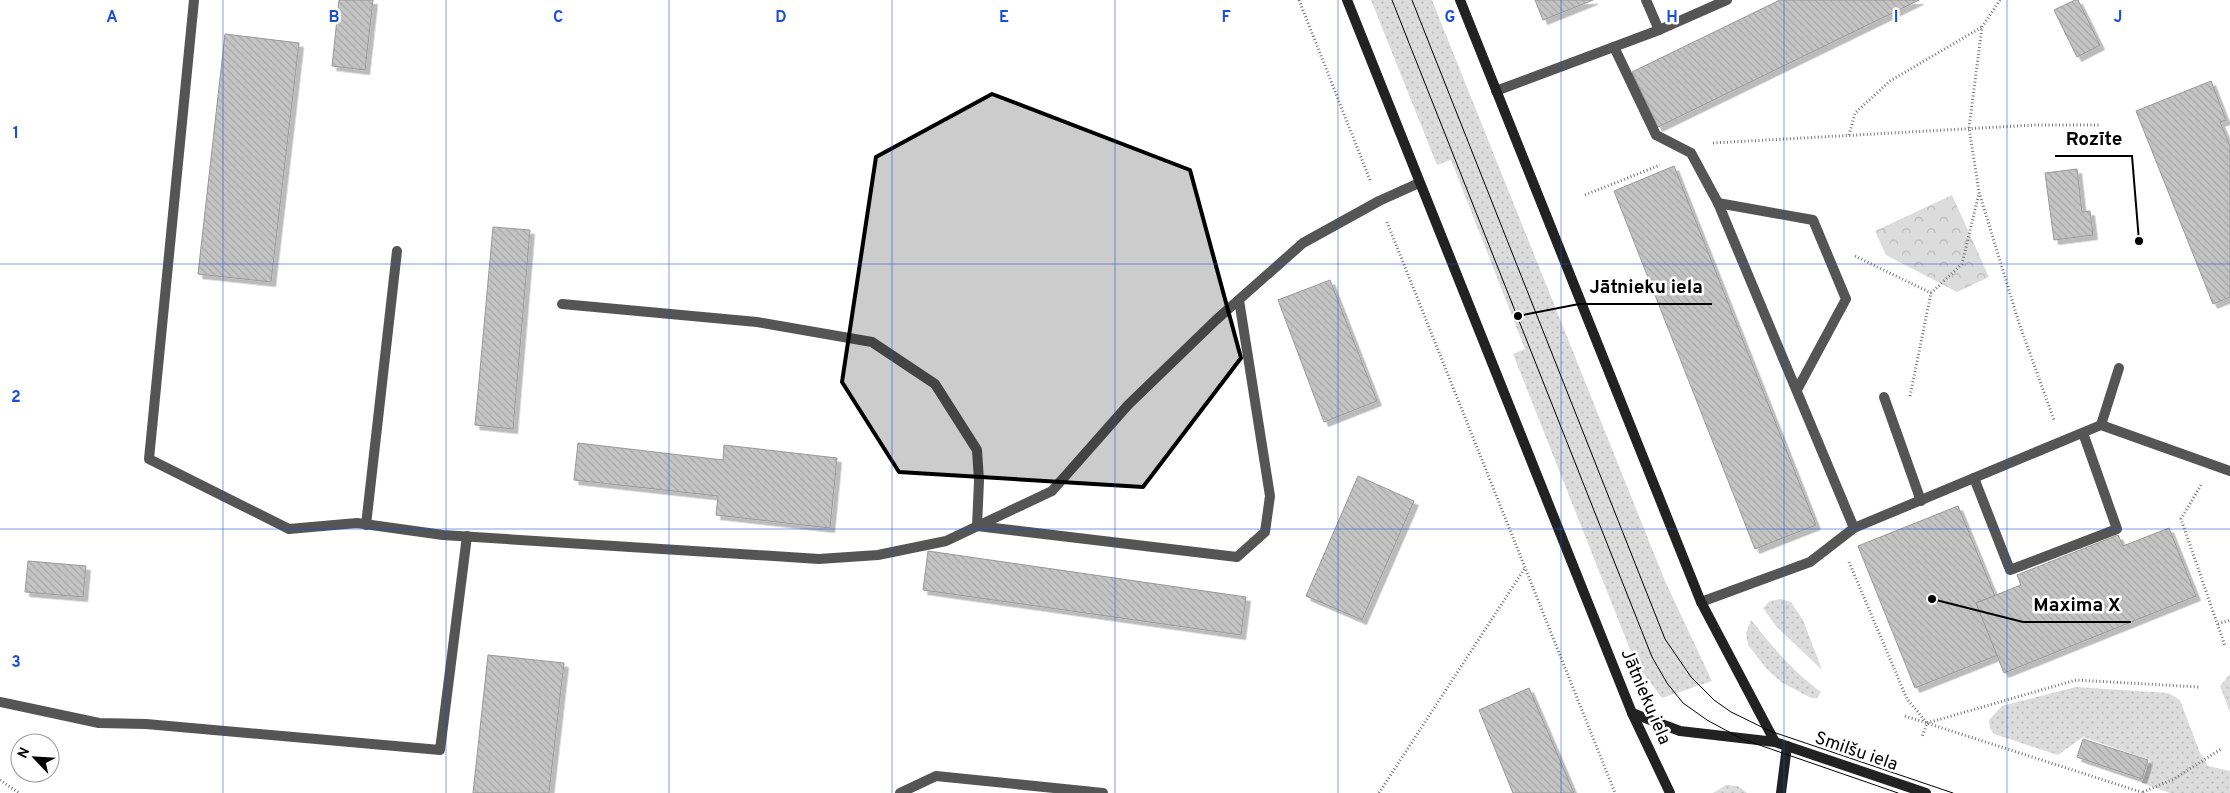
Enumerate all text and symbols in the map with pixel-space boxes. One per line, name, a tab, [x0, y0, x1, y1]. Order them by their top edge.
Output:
text: A	[106, 8, 118, 28]
text: B	[328, 8, 340, 28]
text: C	[553, 8, 563, 28]
text: D	[775, 8, 787, 28]
text: E	[999, 8, 1009, 28]
text: F	[1221, 8, 1231, 28]
text: G	[1445, 8, 1455, 28]
text: H	[1666, 8, 1678, 28]
text: I	[1894, 8, 1898, 28]
text: J	[2114, 8, 2122, 28]
callout: Rozīte	[2055, 122, 2132, 156]
text: 1	[13, 124, 19, 144]
text: Rozīte	[2066, 128, 2122, 152]
callout: Jātnieku iela	[1579, 270, 1712, 304]
text: Jātnieku iela	[1589, 276, 1703, 300]
text: 2	[11, 388, 21, 408]
callout: Maxima X	[2023, 588, 2131, 622]
text: Maxima X	[2033, 594, 2121, 618]
street label: Jātnieku iela	[1615, 646, 1675, 748]
text: 3	[11, 653, 21, 673]
street label: Smilšu iela	[1811, 727, 1901, 777]
north arrow	[10, 733, 60, 783]
text: N	[15, 745, 34, 761]

